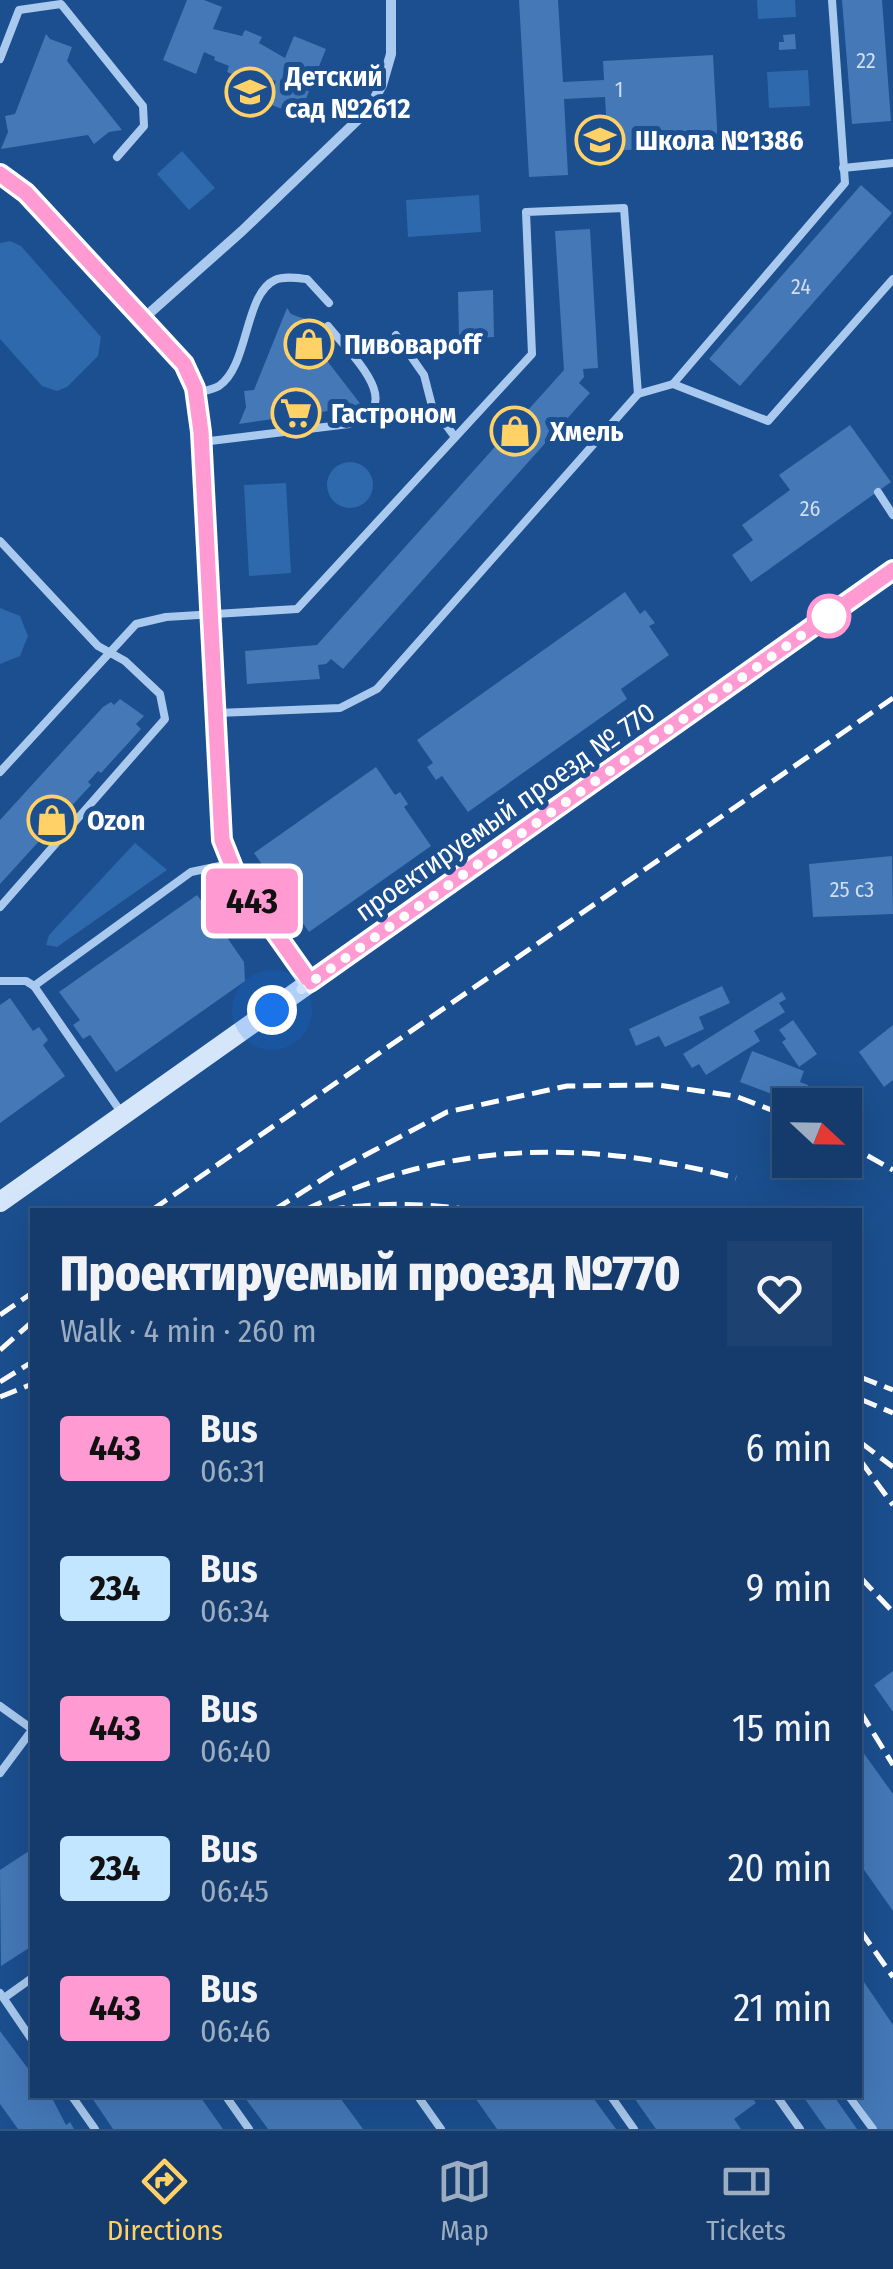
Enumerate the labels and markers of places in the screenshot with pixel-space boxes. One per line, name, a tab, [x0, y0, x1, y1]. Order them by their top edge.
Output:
place label: Детский сад №2612	[284, 60, 411, 125]
school or university icon: Детский сад №2612	[224, 66, 276, 118]
school or university icon: Школа №1386	[574, 114, 626, 166]
place label: Школа №1386	[635, 124, 804, 157]
shop icon: Пивовароff	[283, 318, 335, 370]
place label: Пивовароff	[344, 328, 484, 361]
supermarket icon: Гастроном	[270, 387, 322, 439]
place label: Гастроном	[331, 397, 456, 430]
shop icon: Хмель	[489, 405, 541, 457]
place label: Хмель	[549, 415, 624, 448]
unlabelled marker	[808, 595, 850, 637]
shop icon: Ozon	[26, 794, 78, 846]
place label: Ozon	[87, 804, 145, 837]

